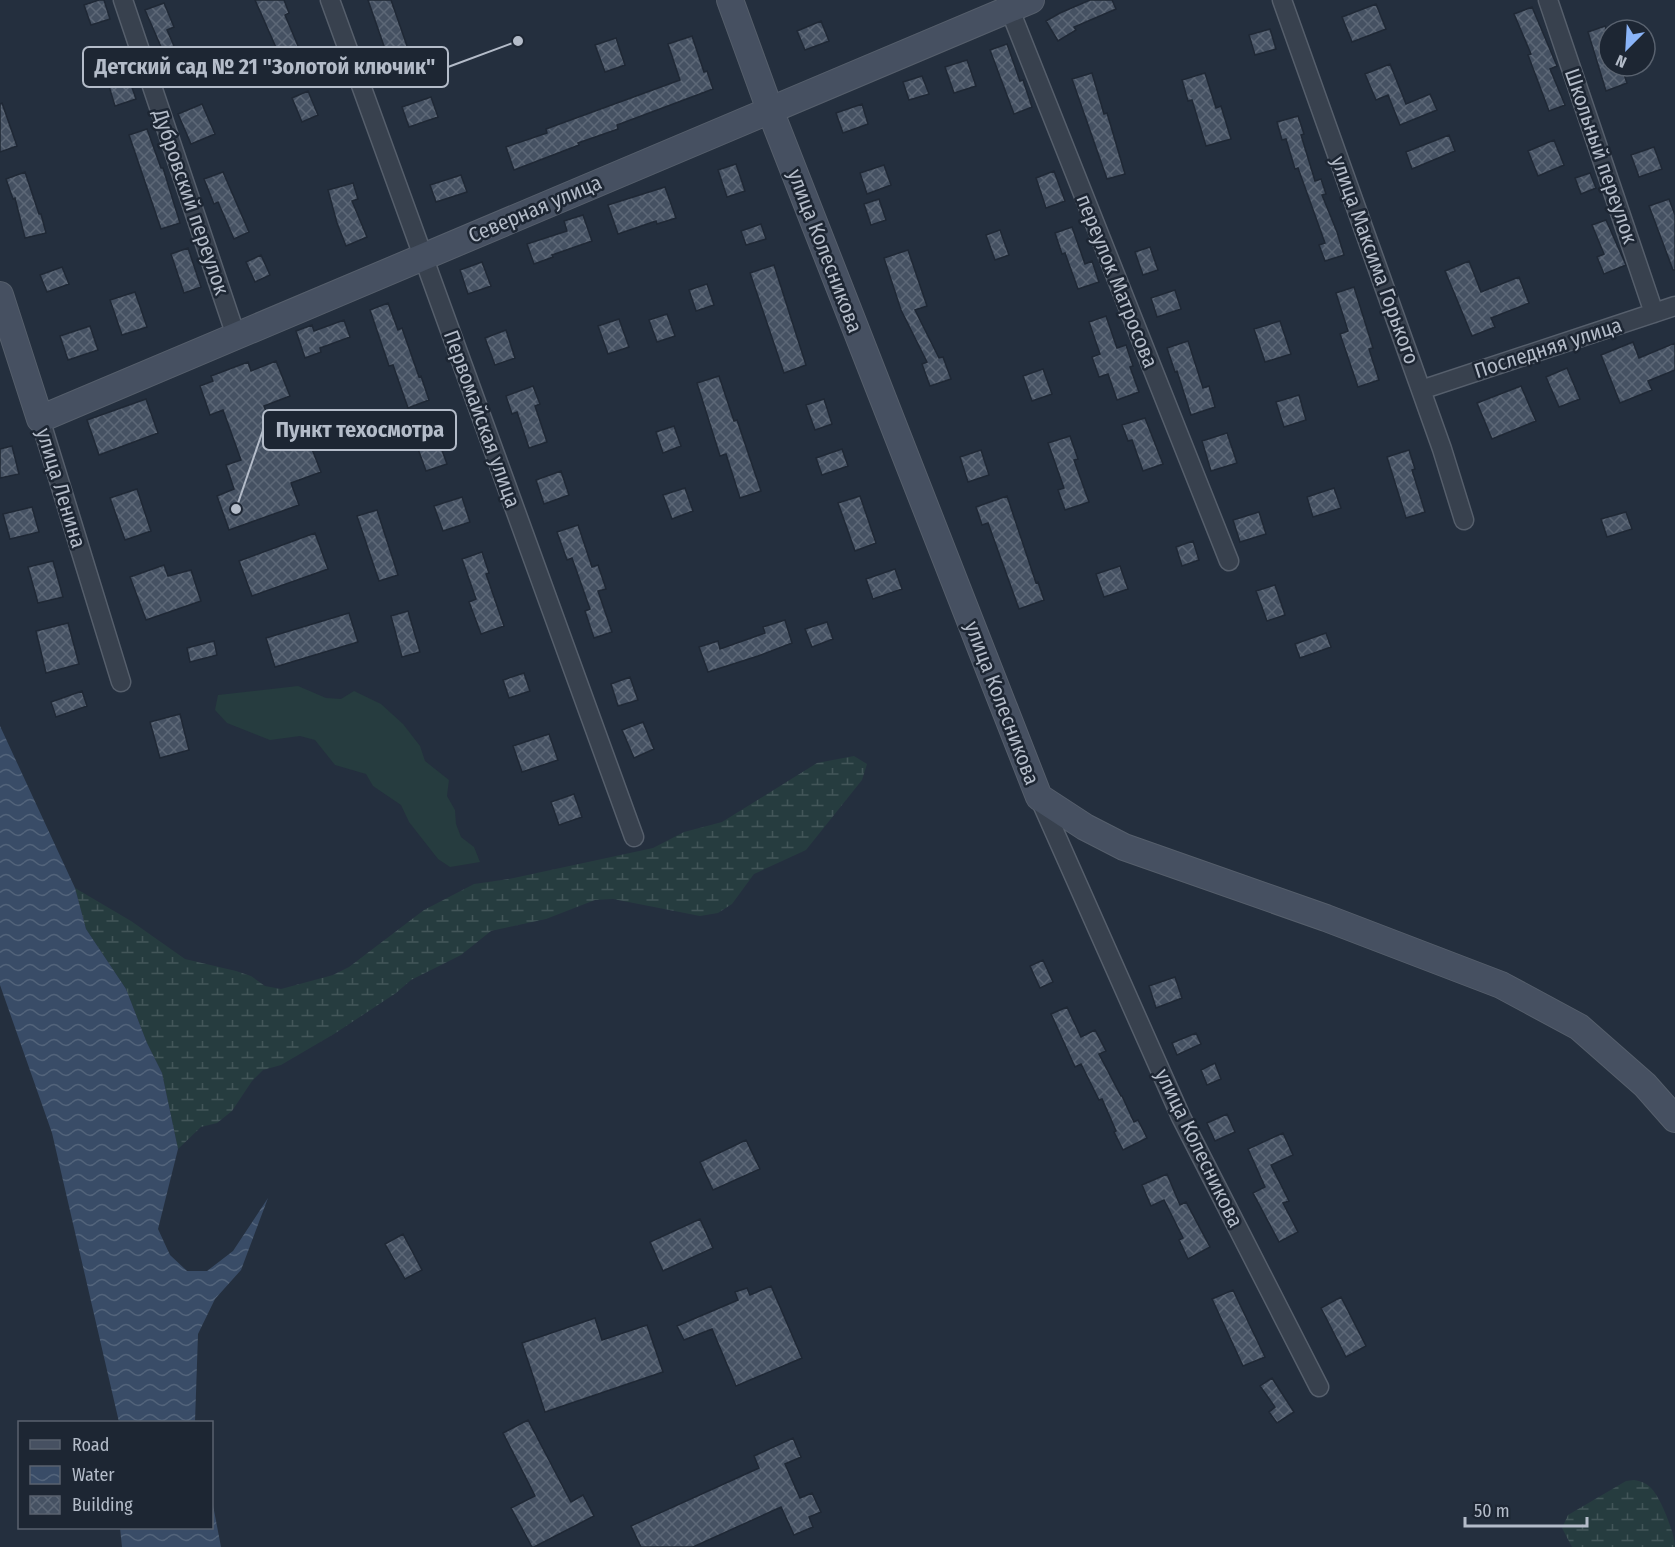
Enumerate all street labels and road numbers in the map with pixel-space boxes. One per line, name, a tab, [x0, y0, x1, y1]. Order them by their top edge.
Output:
street label: Школьный переулок	[1559, 65, 1643, 247]
street label: Дубровский переулок	[147, 105, 235, 298]
street label: улица Максима Горького	[1325, 152, 1425, 368]
street label: улица Колесникова	[782, 165, 868, 337]
street label: Северная улица	[465, 169, 605, 249]
street label: переулок Матросова	[1070, 191, 1164, 371]
street label: Последняя улица	[1471, 312, 1625, 384]
street label: Первомайская улица	[438, 327, 526, 511]
street label: улица Ленина	[30, 425, 92, 551]
street label: улица Колесникова	[959, 617, 1045, 789]
street label: улица Колесникова	[1149, 1064, 1249, 1232]

